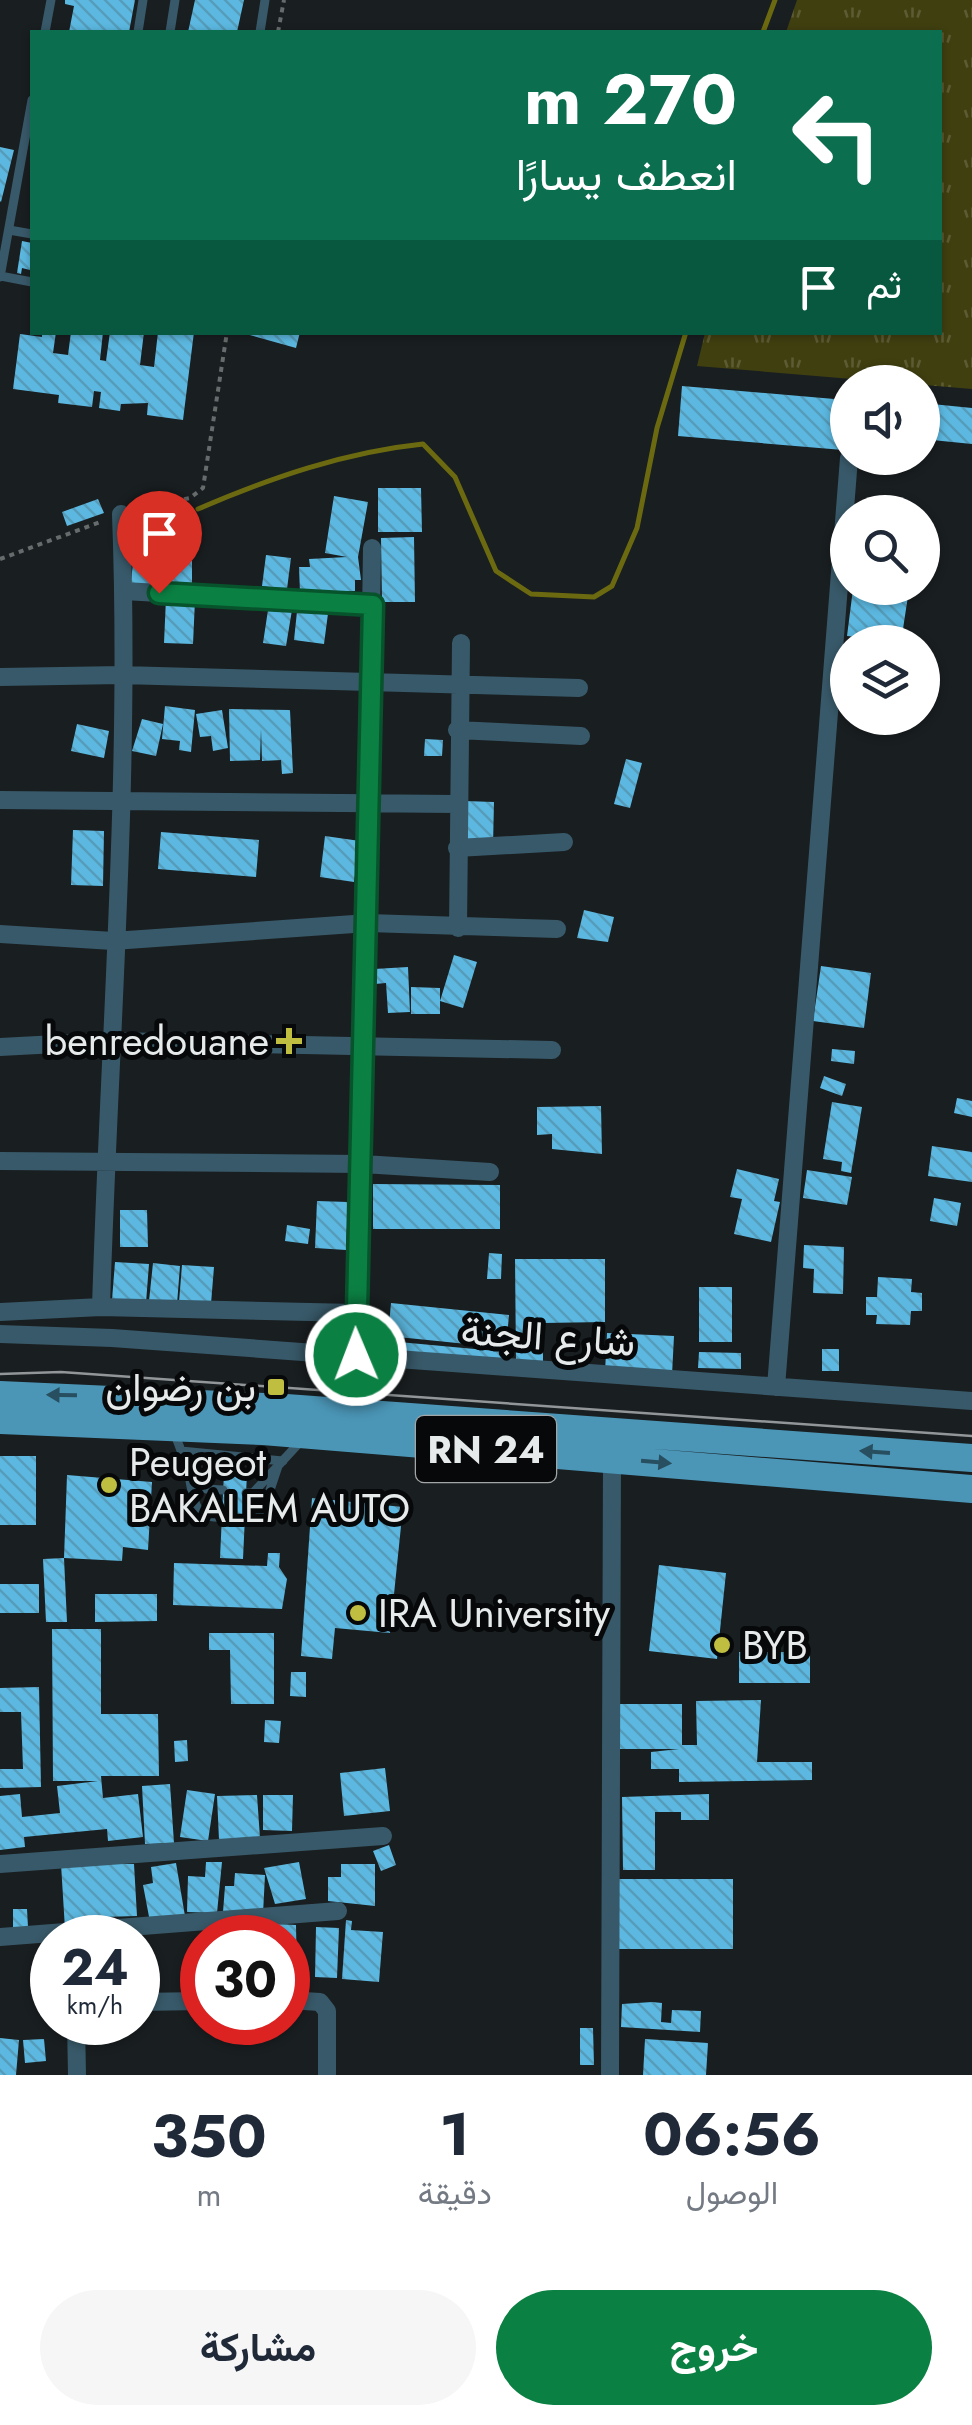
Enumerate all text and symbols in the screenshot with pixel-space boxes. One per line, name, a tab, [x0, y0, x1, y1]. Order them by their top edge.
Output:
text: 270 m	[524, 49, 737, 150]
icon: left	[772, 70, 902, 200]
text: انعطف يسارًا	[516, 142, 737, 207]
text: ثم	[866, 257, 902, 312]
icon: arrive	[791, 260, 846, 315]
map controls	[830, 365, 940, 735]
button: sound	[830, 365, 940, 475]
pin	[117, 491, 202, 594]
button: search	[830, 495, 940, 605]
icon: arrive	[132, 506, 187, 561]
button: layers	[830, 625, 940, 735]
place label: benredouane	[44, 1012, 269, 1070]
marker: benredouane	[278, 1030, 300, 1052]
street label: شارع الجنة	[459, 1301, 637, 1371]
position arrow	[304, 1303, 408, 1407]
place label: بن رضوان	[105, 1358, 256, 1416]
marker: بن رضوان	[265, 1376, 287, 1398]
one-way arrow	[45, 1387, 77, 1403]
road number: RN 24	[416, 1416, 556, 1482]
place label: Peugeot BAKALEM AUTO	[129, 1433, 410, 1537]
one-way arrow	[858, 1443, 890, 1459]
one-way arrow	[640, 1455, 672, 1471]
marker: Peugeot BAKALEM AUTO	[98, 1474, 120, 1496]
place label: IRA University	[378, 1584, 610, 1642]
marker: IRA University	[347, 1602, 369, 1624]
place label: BYB	[742, 1616, 808, 1674]
marker: BYB	[711, 1634, 733, 1656]
speed limit sign: 30	[180, 1915, 310, 2045]
text: 24	[61, 1931, 129, 2004]
text: km/h	[67, 1987, 123, 2023]
text: 1	[440, 2091, 470, 2178]
text: 06:56	[643, 2091, 821, 2178]
text: 350	[151, 2093, 267, 2180]
text: دقيقة	[418, 2170, 492, 2216]
text: الوصول	[686, 2170, 778, 2216]
text: m	[196, 2172, 221, 2218]
button: مشاركة	[40, 2290, 476, 2405]
button: خروج	[496, 2290, 932, 2405]

